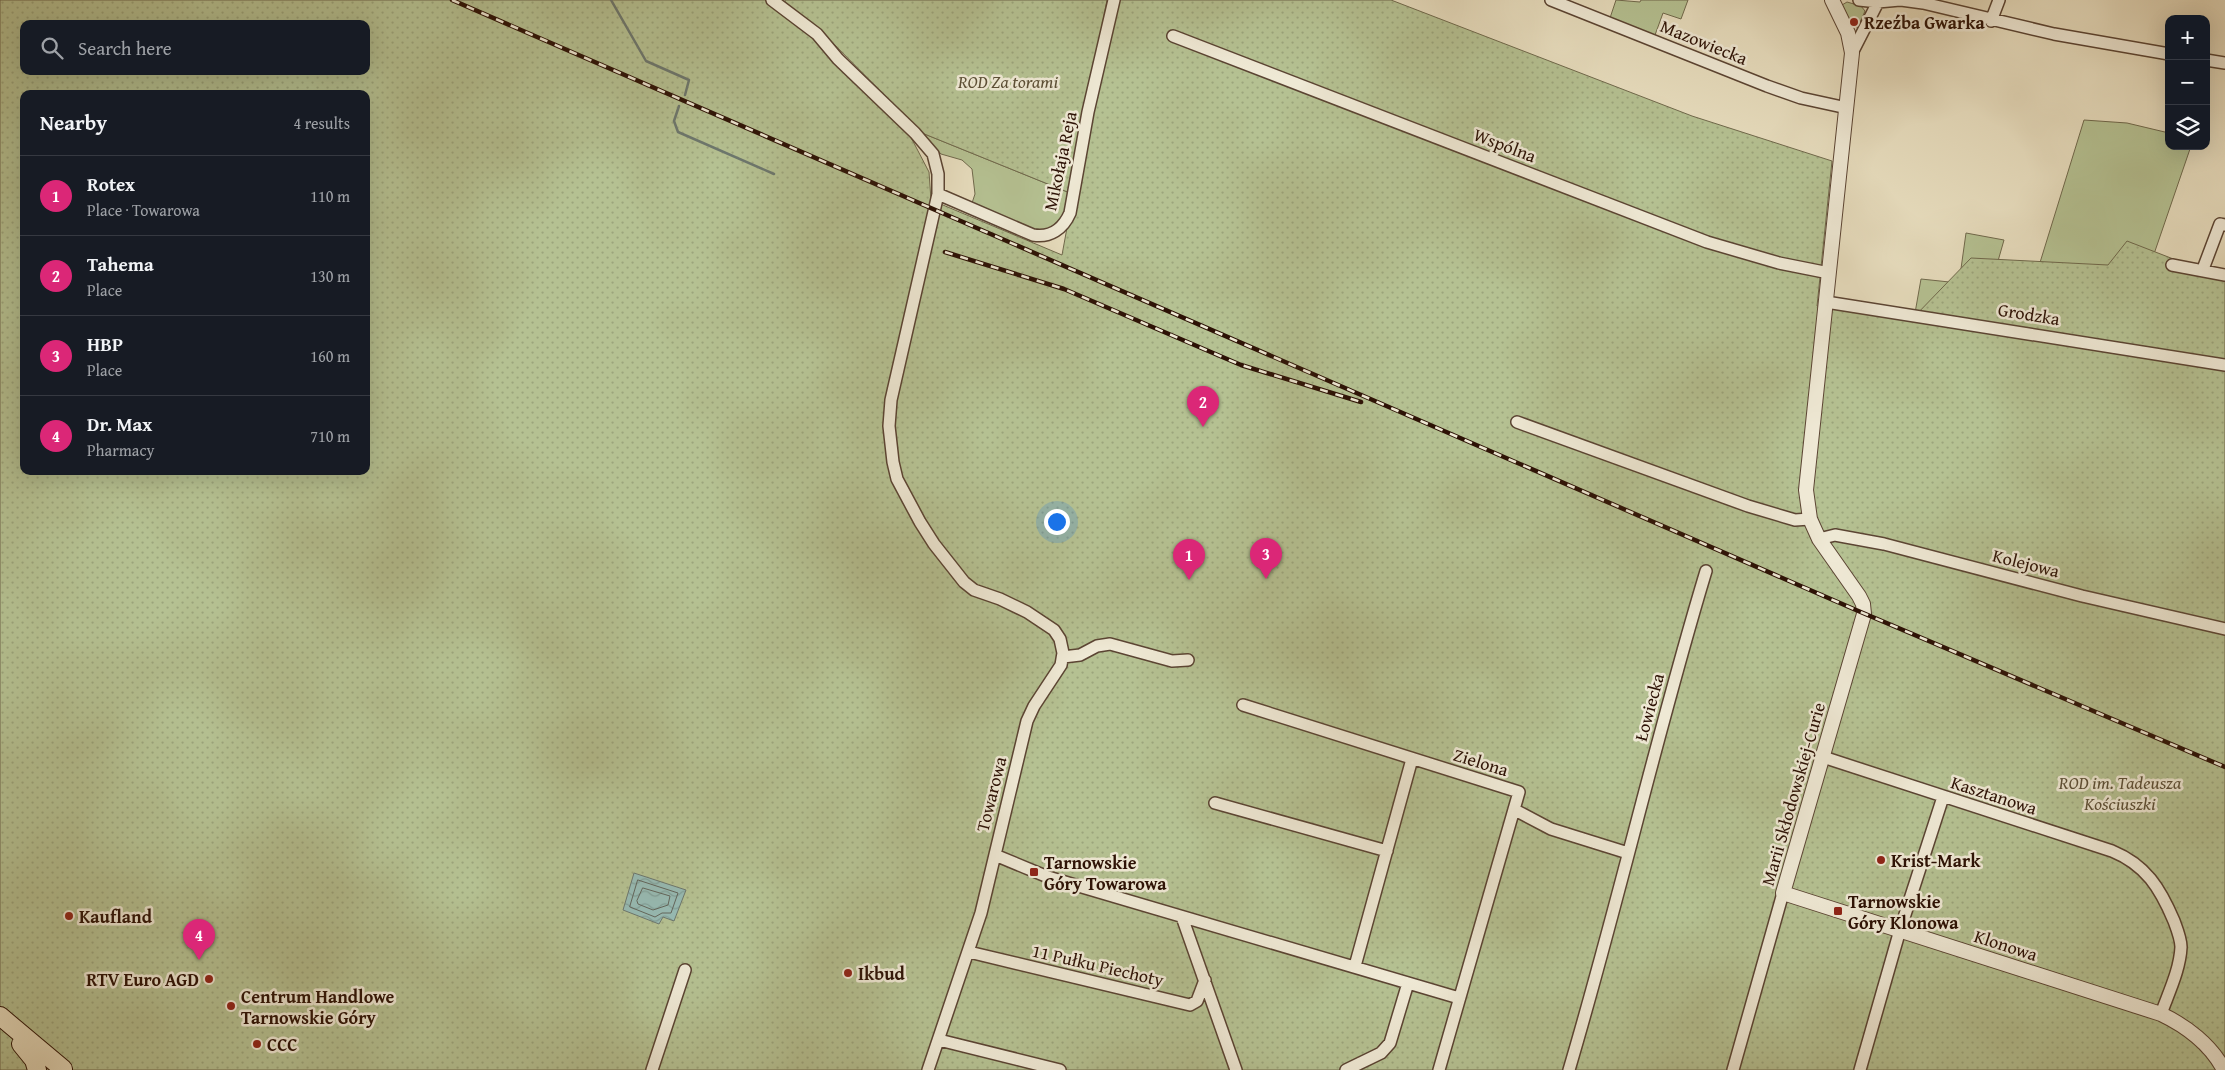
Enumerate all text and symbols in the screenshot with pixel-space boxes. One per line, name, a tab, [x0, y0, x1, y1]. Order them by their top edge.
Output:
place label: Rzeźba Gwarka	[1864, 9, 1986, 36]
street label: Mazowiecka	[1656, 12, 1752, 72]
map controls	[2165, 15, 2210, 150]
button: +	[2165, 15, 2210, 60]
marker: Rzeźba Gwarka	[1848, 16, 1860, 28]
search box	[20, 20, 370, 75]
icon: search	[38, 34, 66, 62]
text: Search here	[78, 34, 172, 62]
button: −	[2165, 60, 2210, 105]
park label: ROD Za torami	[957, 68, 1058, 95]
button: layers	[2165, 105, 2210, 150]
text: Nearby	[40, 107, 107, 138]
street label: Mikołaja Reja	[1036, 108, 1084, 213]
text: 4 results	[293, 111, 350, 135]
street label: Wspólna	[1470, 121, 1541, 169]
text: Rotex	[87, 170, 135, 198]
text: 1	[52, 184, 60, 208]
text: 110 m	[310, 184, 350, 208]
text: Place · Towarowa	[87, 198, 200, 222]
text: Tahema	[87, 250, 154, 278]
text: 2	[52, 264, 60, 288]
text: 130 m	[310, 264, 350, 288]
text: Place	[87, 278, 122, 302]
street label: Grodzka	[1996, 296, 2062, 332]
text: HBP	[87, 330, 123, 358]
text: 3	[52, 344, 60, 368]
text: 160 m	[310, 344, 350, 368]
text: Place	[87, 358, 122, 382]
pin: 2	[1187, 386, 1219, 427]
text: Dr. Max	[87, 410, 152, 438]
text: 4	[52, 424, 60, 448]
text: 710 m	[310, 424, 350, 448]
text: Pharmacy	[87, 438, 154, 462]
your location	[1044, 509, 1070, 535]
pin: 3	[1250, 538, 1282, 579]
pin: 1	[1173, 539, 1205, 580]
street label: Kolejowa	[1990, 542, 2063, 584]
street label: Łowiecka	[1627, 670, 1671, 744]
street label: Marii Skłodowskiej-Curie	[1754, 699, 1832, 889]
street label: Zielona	[1450, 741, 1512, 783]
street label: Towarowa	[969, 753, 1013, 834]
street label: Kasztanowa	[1947, 768, 2041, 822]
park label: ROD im. Tadeusza Kościuszki	[2058, 769, 2182, 817]
place label: Krist-Mark	[1891, 847, 1981, 874]
place label: Tarnowskie Góry Towarowa	[1044, 849, 1167, 897]
marker: Krist-Mark	[1875, 854, 1887, 866]
marker: Tarnowskie Góry Towarowa	[1028, 866, 1040, 878]
place label: Tarnowskie Góry Klonowa	[1848, 888, 1959, 936]
place label: Kaufland	[79, 903, 153, 930]
marker: Tarnowskie Góry Klonowa	[1832, 905, 1844, 917]
marker: Kaufland	[63, 910, 75, 922]
pin: 4	[183, 919, 215, 960]
street label: Klonowa	[1971, 922, 2042, 968]
street label: 11 Pułku Piechoty	[1030, 937, 1167, 993]
place label: Ikbud	[858, 960, 905, 987]
place label: RTV Euro AGD	[86, 966, 199, 993]
marker: Ikbud	[842, 967, 854, 979]
marker: RTV Euro AGD	[203, 973, 215, 985]
place label: Centrum Handlowe Tarnowskie Góry	[241, 983, 395, 1031]
marker: Centrum Handlowe Tarnowskie Góry	[225, 1000, 237, 1012]
place label: CCC	[267, 1031, 298, 1058]
marker: CCC	[251, 1038, 263, 1050]

